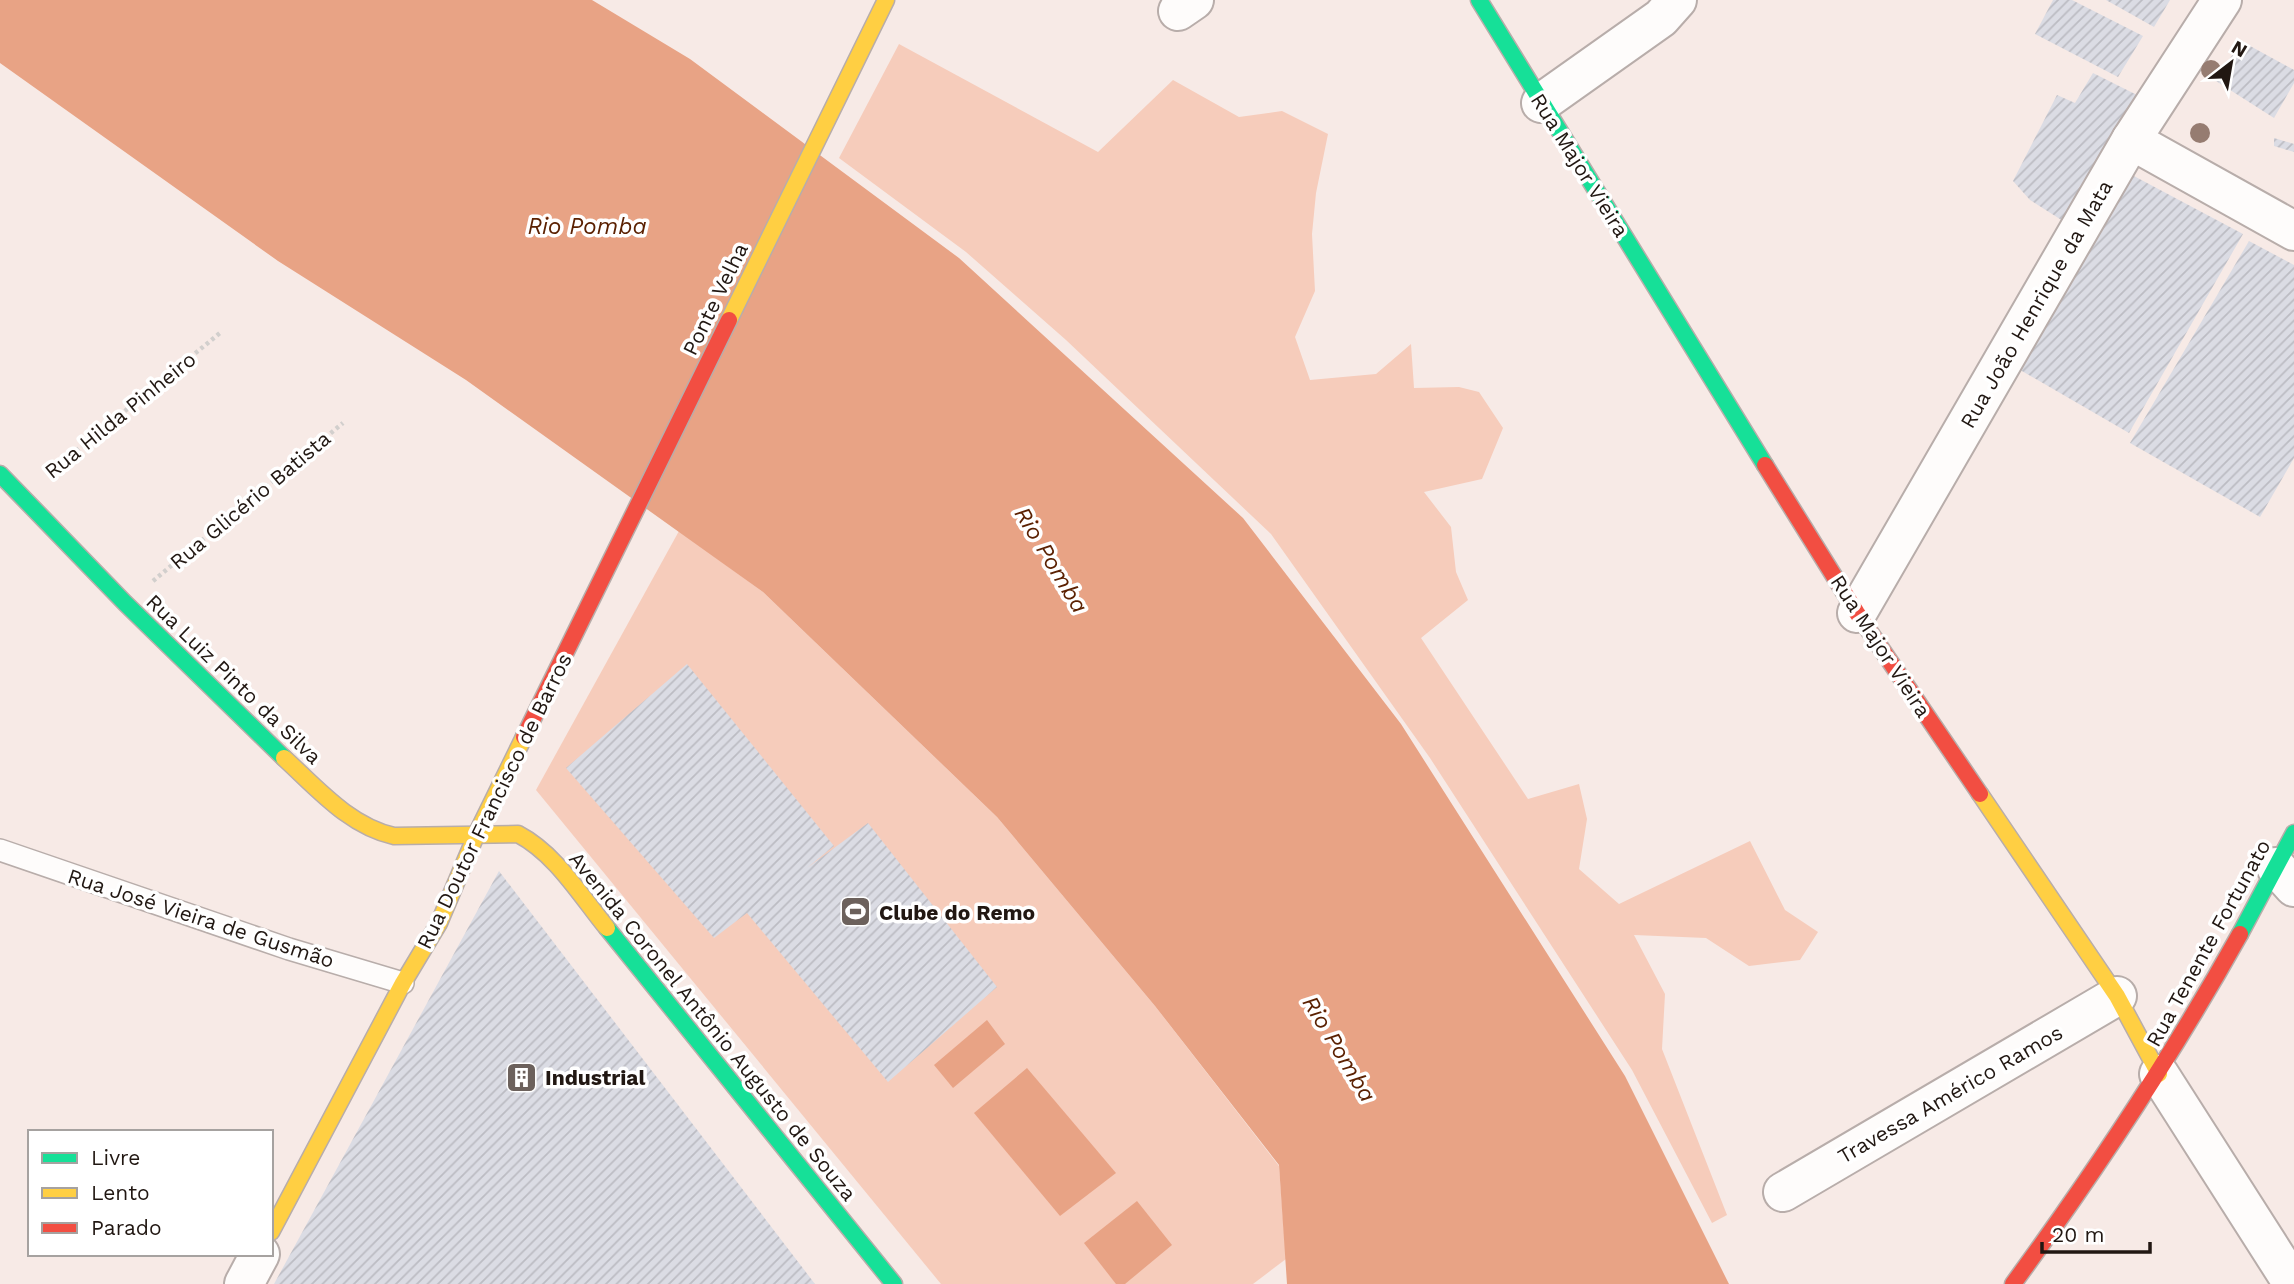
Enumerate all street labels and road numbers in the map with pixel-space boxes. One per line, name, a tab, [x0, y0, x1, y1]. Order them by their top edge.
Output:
street label: Rua Major Vieira	[1526, 89, 1634, 242]
street label: Rua João Henrique da Mata	[1955, 175, 2117, 433]
street label: Ponte Velha	[677, 239, 753, 359]
street label: Rua Hilda Pinheiro	[39, 346, 201, 484]
street label: Rua Glicério Batista	[165, 426, 335, 574]
street label: Rua Major Vieira	[1826, 570, 1936, 722]
street label: Rua Luiz Pinto da Silva	[141, 589, 327, 769]
street label: Rua Doutor Francisco de Barros	[411, 649, 577, 953]
street label: Rua Tenente Fortunato	[2141, 835, 2275, 1051]
street label: Avenida Coronel Antônio Augusto de Souza	[564, 846, 862, 1206]
street label: Rua José Vieira de Gusmão	[65, 863, 337, 973]
street label: Travessa Américo Ramos	[1833, 1019, 2067, 1169]

